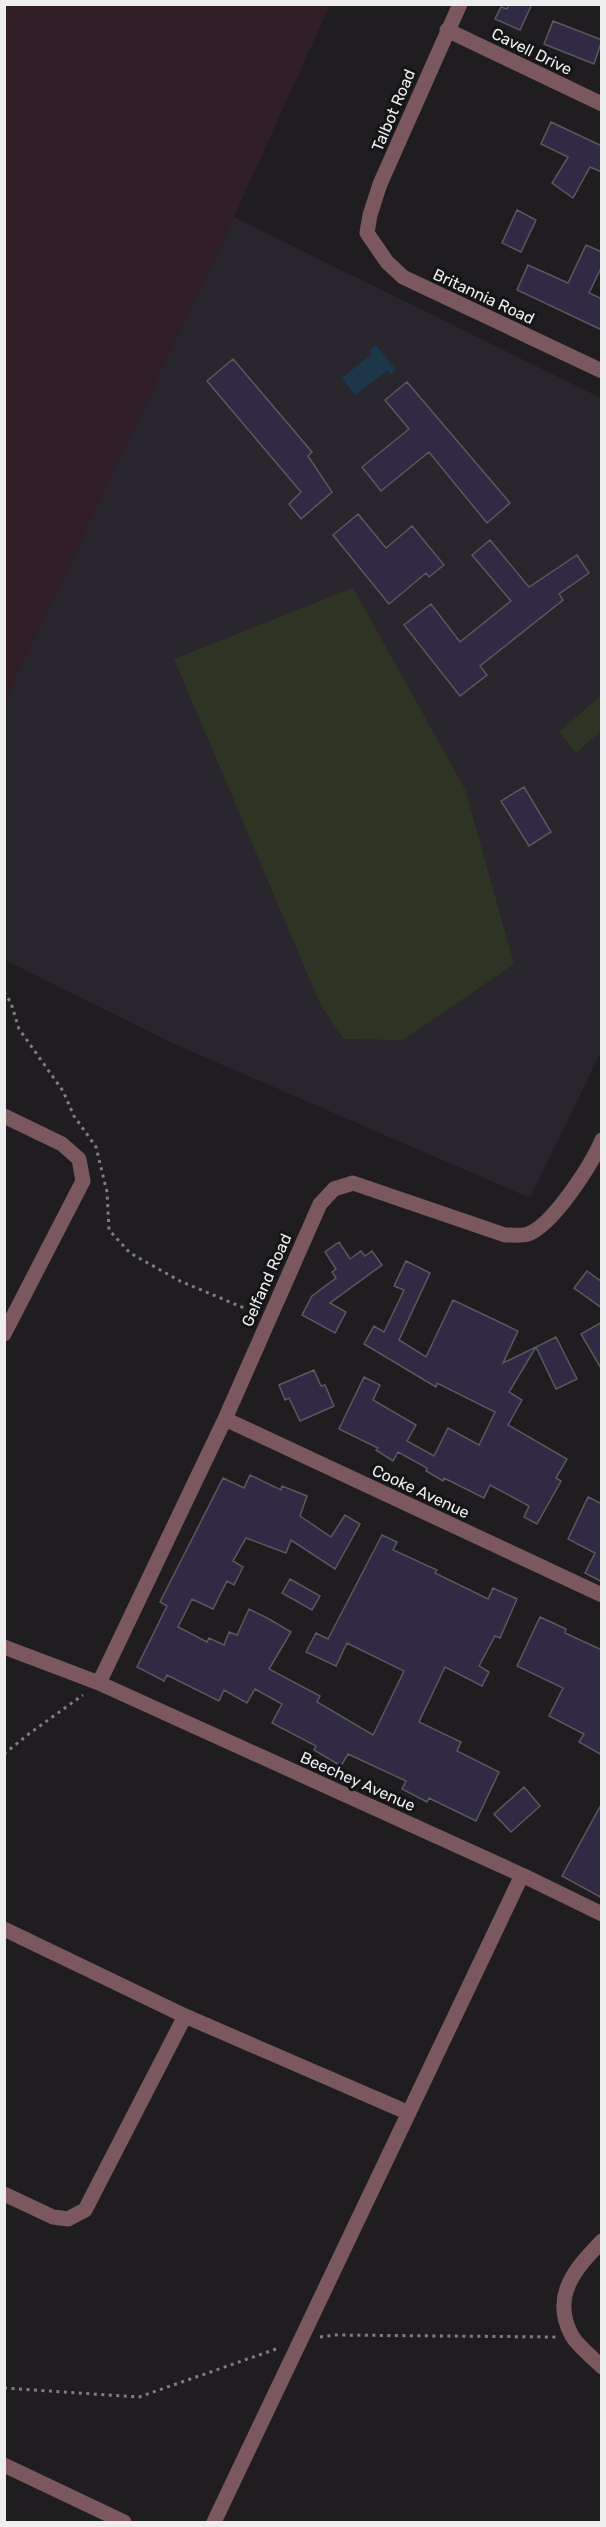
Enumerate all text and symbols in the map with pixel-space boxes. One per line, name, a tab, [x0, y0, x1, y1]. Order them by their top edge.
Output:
street label: Cavell Drive	[488, 24, 575, 79]
street label: Talbot Road	[368, 66, 419, 154]
street label: Britannia Road	[430, 265, 538, 328]
street label: Gelfand Road	[238, 1231, 295, 1330]
street label: Cooke Avenue	[369, 1461, 473, 1522]
street label: Beechey Avenue	[297, 1748, 418, 1815]

